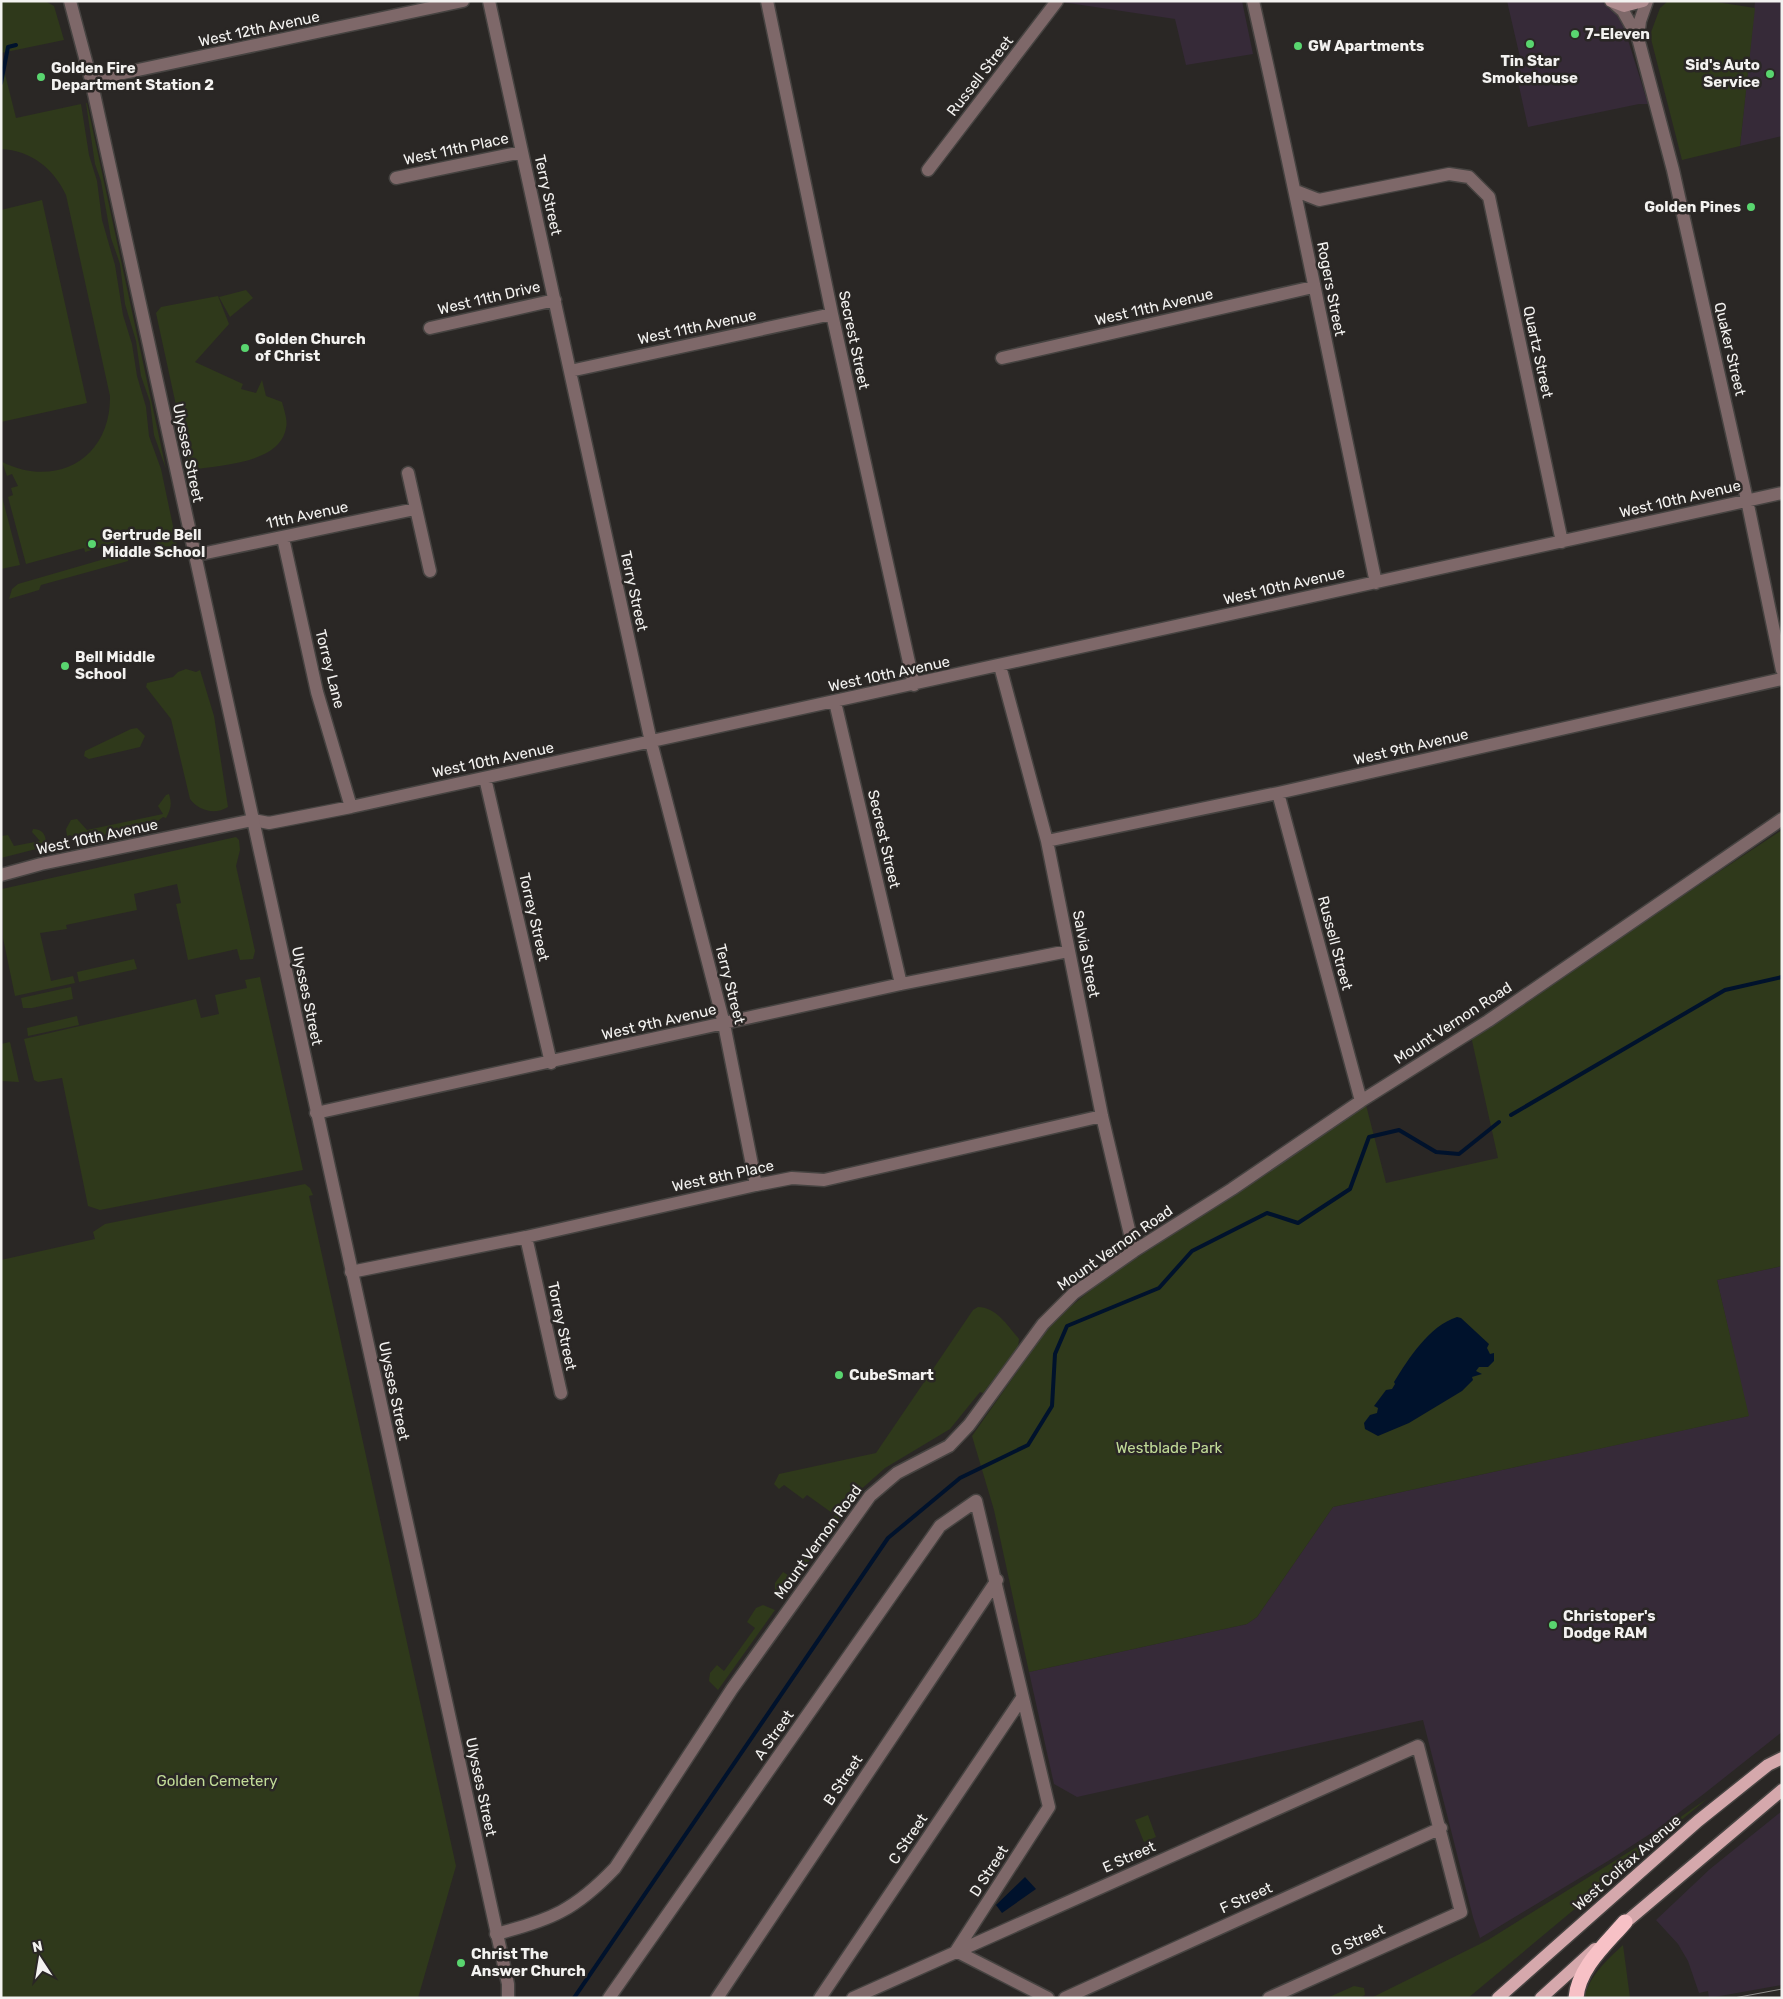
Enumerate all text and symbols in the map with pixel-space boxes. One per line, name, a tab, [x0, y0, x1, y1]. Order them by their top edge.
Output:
street label: West 12th Avenue	[197, 7, 321, 51]
place label: 7-Eleven	[1585, 25, 1650, 43]
marker: 7-Eleven	[1569, 28, 1581, 40]
street label: Russell Street	[943, 32, 1017, 120]
place label: GW Apartments	[1308, 37, 1424, 55]
marker: Tin Star Smokehouse	[1524, 38, 1536, 50]
marker: GW Apartments	[1292, 40, 1304, 52]
place label: Tin Star Smokehouse	[1482, 52, 1578, 87]
place label: Sid's Auto Service	[1685, 56, 1760, 91]
place label: Golden Fire Department Station 2	[51, 59, 214, 94]
marker: Sid's Auto Service	[1764, 68, 1776, 80]
marker: Golden Fire Department Station 2	[35, 71, 47, 83]
street label: West 11th Place	[402, 129, 510, 169]
street label: Terry Street	[531, 153, 565, 237]
place label: Golden Pines	[1644, 198, 1741, 216]
marker: Golden Pines	[1745, 201, 1757, 213]
street label: Rogers Street	[1313, 240, 1349, 338]
street label: West 11th Drive	[436, 277, 542, 319]
street label: West 11th Avenue	[1093, 285, 1215, 329]
street label: Secrest Street	[835, 289, 873, 391]
street label: Quaker Street	[1710, 300, 1750, 398]
street label: Quartz Street	[1519, 304, 1557, 400]
street label: West 11th Avenue	[636, 306, 758, 348]
place label: Golden Church of Christ	[255, 330, 366, 365]
marker: Golden Church of Christ	[239, 342, 251, 354]
street label: Ulysses Street	[169, 402, 207, 504]
street label: West 10th Avenue	[1618, 476, 1742, 522]
street label: 11th Avenue	[264, 498, 350, 532]
place label: Gertrude Bell Middle School	[102, 526, 205, 561]
marker: Gertrude Bell Middle School	[86, 538, 98, 550]
street label: Terry Street	[617, 549, 651, 633]
street label: West 10th Avenue	[1222, 563, 1346, 609]
street label: Torrey Lane	[311, 628, 349, 710]
place label: Bell Middle School	[75, 648, 155, 683]
street label: West 10th Avenue	[826, 652, 952, 696]
marker: Bell Middle School	[59, 660, 71, 672]
street label: West 9th Avenue	[1352, 725, 1470, 769]
street label: West 10th Avenue	[430, 738, 556, 782]
street label: Secrest Street	[864, 788, 904, 890]
street label: West 10th Avenue	[34, 815, 160, 859]
street label: Torrey Street	[515, 871, 553, 963]
street label: Russell Street	[1314, 894, 1356, 992]
street label: Salvia Street	[1069, 909, 1103, 999]
street label: Terry Street	[711, 942, 749, 1026]
street label: Ulysses Street	[288, 945, 326, 1047]
street label: Mount Vernon Road	[1391, 978, 1515, 1068]
street label: West 9th Avenue	[600, 1000, 718, 1044]
street label: West 8th Place	[670, 1156, 776, 1196]
street label: Mount Vernon Road	[1054, 1201, 1176, 1295]
street label: Torrey Street	[544, 1280, 580, 1372]
street label: Ulysses Street	[375, 1340, 413, 1442]
place label: CubeSmart	[849, 1366, 934, 1384]
marker: CubeSmart	[833, 1369, 845, 1381]
park label: Westblade Park	[1116, 1439, 1223, 1457]
street label: Mount Vernon Road	[771, 1481, 865, 1603]
place label: Christoper's Dodge RAM	[1563, 1607, 1656, 1642]
marker: Christoper's Dodge RAM	[1547, 1619, 1559, 1631]
street label: A Street	[750, 1707, 798, 1763]
street label: Ulysses Street	[462, 1736, 500, 1838]
street label: B Street	[820, 1751, 866, 1809]
park label: Golden Cemetery	[157, 1772, 277, 1790]
street label: C Street	[885, 1810, 931, 1868]
street label: West Colfax Avenue	[1569, 1811, 1685, 1915]
street label: E Street	[1100, 1837, 1158, 1877]
street label: D Street	[966, 1842, 1012, 1900]
street label: F Street	[1217, 1878, 1275, 1918]
street label: G Street	[1328, 1920, 1388, 1960]
north arrow	[15, 1934, 65, 1984]
text: N	[31, 1937, 44, 1956]
place label: Christ The Answer Church	[471, 1945, 586, 1980]
marker: Christ The Answer Church	[455, 1957, 467, 1969]

